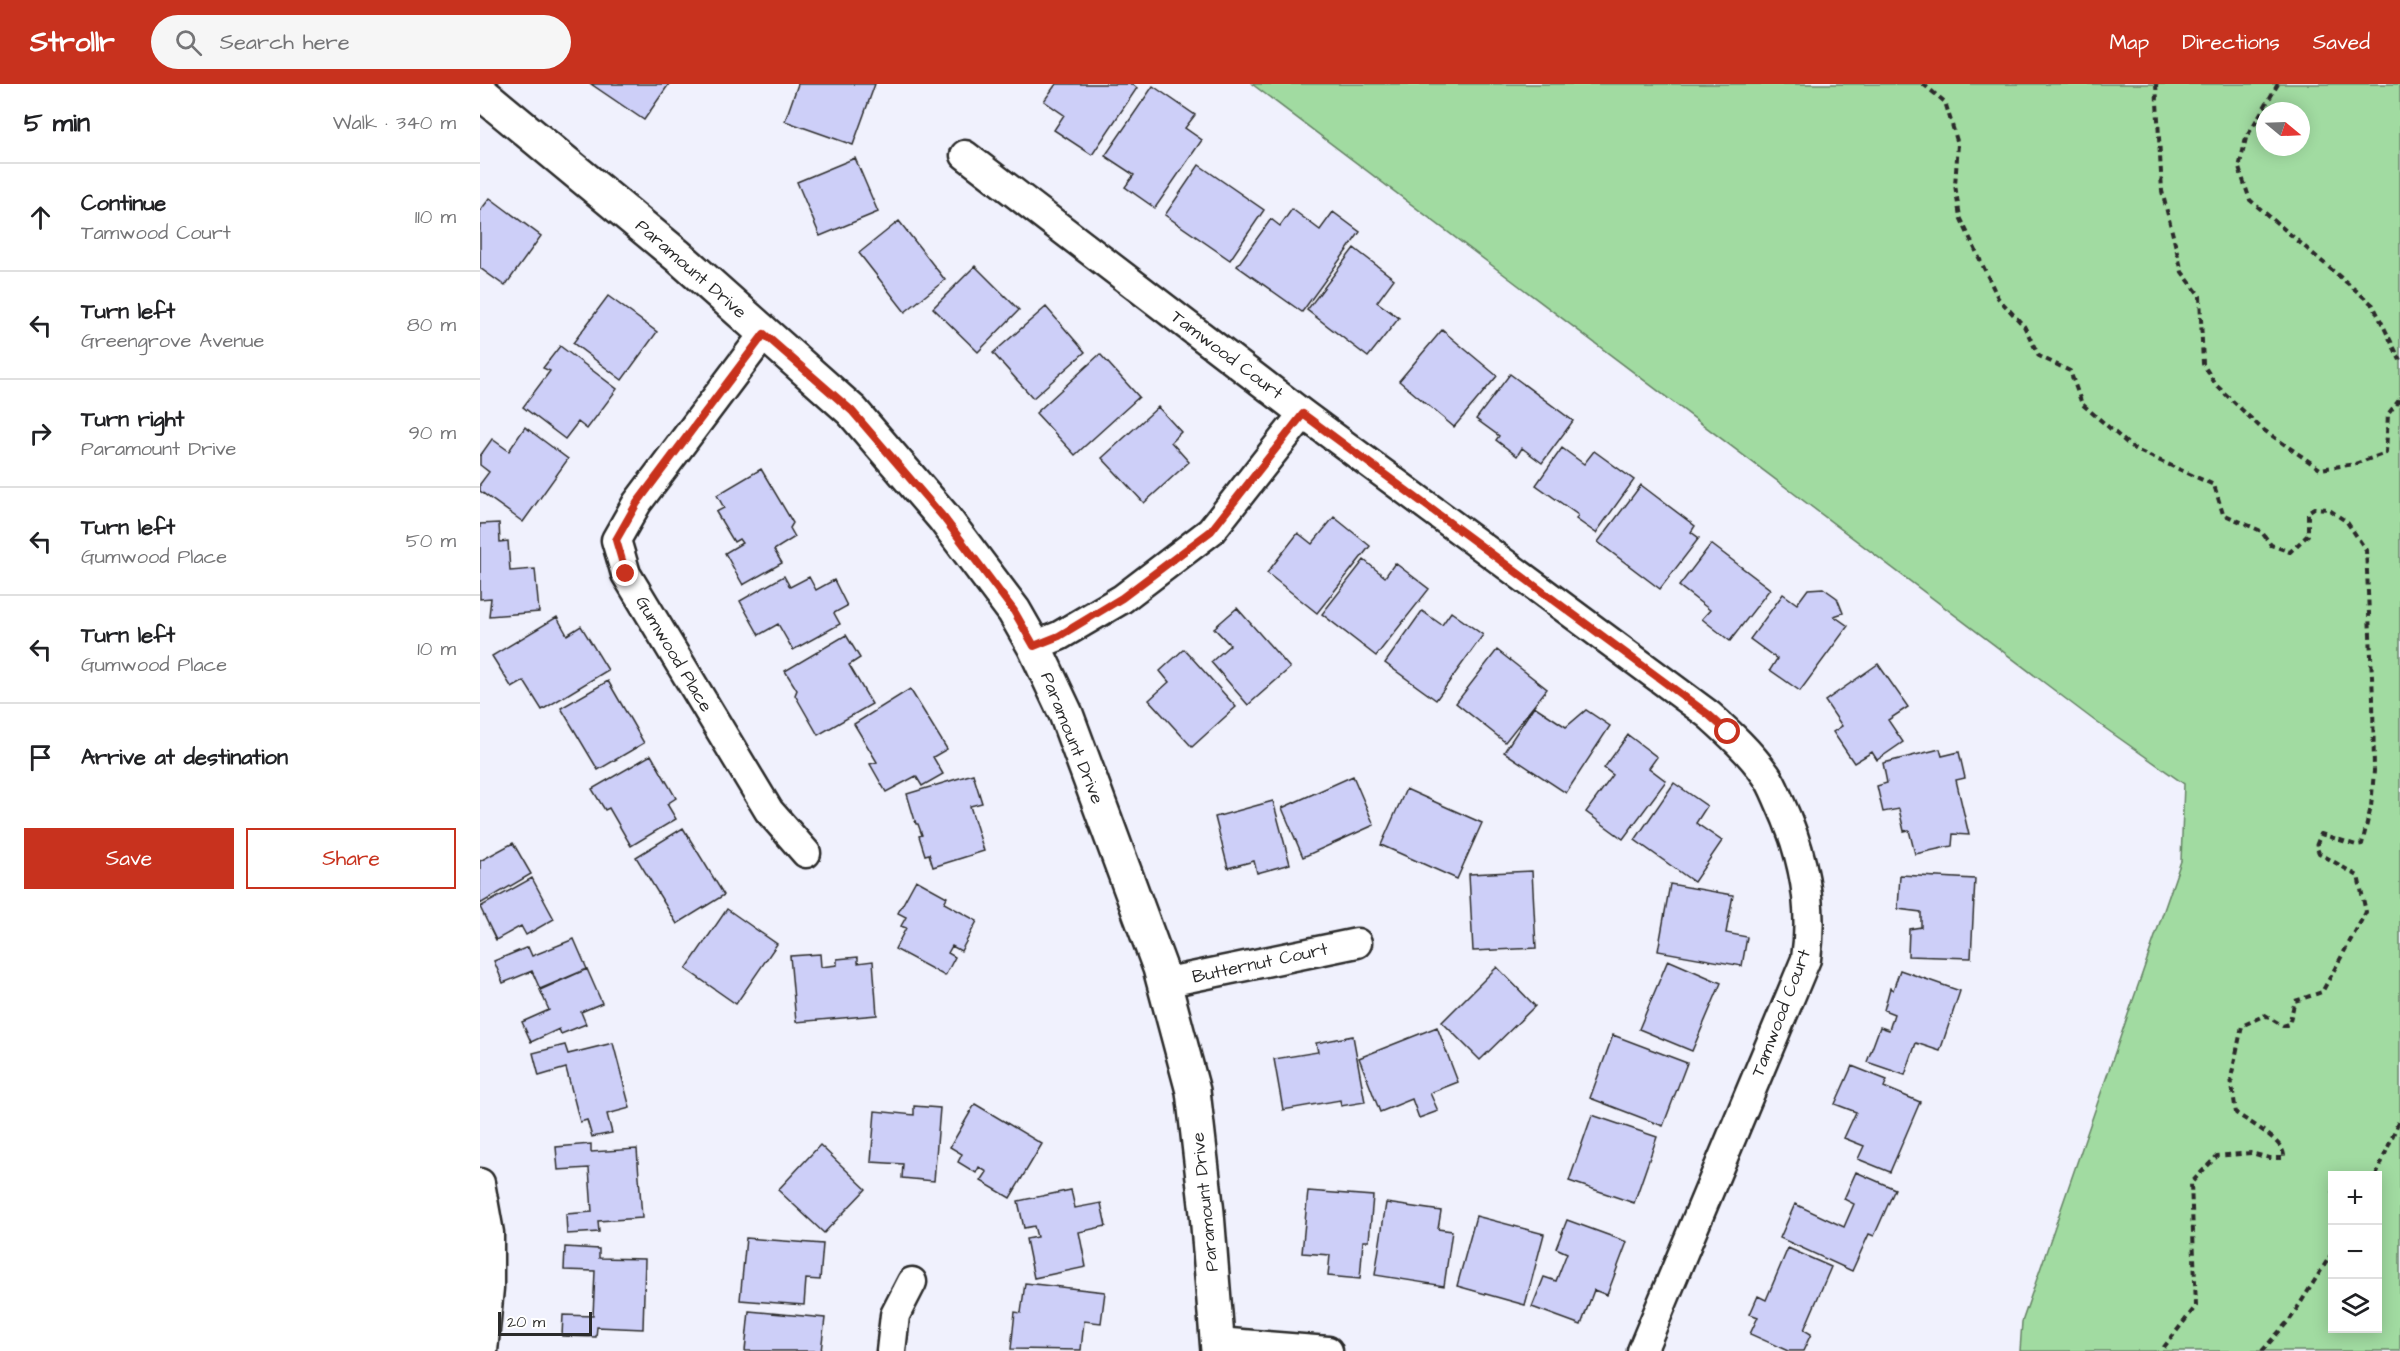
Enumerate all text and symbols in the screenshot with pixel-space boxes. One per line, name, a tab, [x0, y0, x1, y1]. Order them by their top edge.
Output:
search box	[151, 15, 571, 69]
text: Strollr	[30, 23, 115, 62]
icon: search	[172, 26, 205, 59]
text: Search here	[220, 27, 350, 58]
text: Map	[2109, 28, 2149, 57]
text: Directions	[2182, 28, 2280, 57]
text: Saved	[2313, 28, 2370, 57]
north arrow	[2256, 102, 2310, 156]
text: 5 min	[24, 105, 90, 141]
text: Walk · 340 m	[333, 109, 456, 137]
text: Continue	[81, 188, 166, 219]
icon: ahead	[24, 201, 57, 234]
text: 110 m	[415, 203, 456, 231]
street label: Paramount Drive	[630, 214, 752, 324]
text: Tamwood Court	[81, 219, 231, 247]
text: Turn left	[81, 296, 175, 327]
street label: Tamwood Court	[1166, 304, 1289, 406]
icon: left	[24, 309, 57, 342]
text: 80 m	[407, 311, 456, 339]
text: Greengrove Avenue	[81, 327, 264, 355]
text: Turn right	[81, 404, 184, 435]
icon: right	[24, 417, 57, 450]
text: 90 m	[408, 419, 456, 447]
text: Paramount Drive	[81, 435, 236, 463]
text: Turn left	[81, 512, 175, 543]
icon: left	[24, 525, 57, 558]
text: 50 m	[406, 527, 456, 555]
text: Gumwood Place	[81, 543, 227, 571]
route end	[612, 560, 638, 586]
street label: Gumwood Place	[629, 591, 719, 717]
text: Turn left	[81, 620, 175, 651]
icon: left	[24, 633, 57, 666]
text: 10 m	[417, 635, 456, 663]
text: Gumwood Place	[81, 651, 227, 679]
street label: Paramount Drive	[1034, 668, 1110, 808]
route start	[1714, 718, 1740, 744]
icon: arrive	[24, 741, 57, 774]
text: Arrive at destination	[81, 742, 288, 773]
button: Save	[24, 828, 234, 889]
button: Share	[246, 828, 456, 889]
street label: Butternut Court	[1190, 936, 1331, 990]
street label: Tamwood Court	[1745, 945, 1817, 1080]
street label: Paramount Drive	[1185, 1131, 1225, 1273]
map controls	[2328, 1171, 2382, 1333]
button: +	[2328, 1171, 2382, 1225]
button: −	[2328, 1225, 2382, 1279]
button: layers	[2328, 1279, 2382, 1333]
scale bar	[498, 1309, 592, 1336]
text: 20 m	[507, 1311, 545, 1333]

